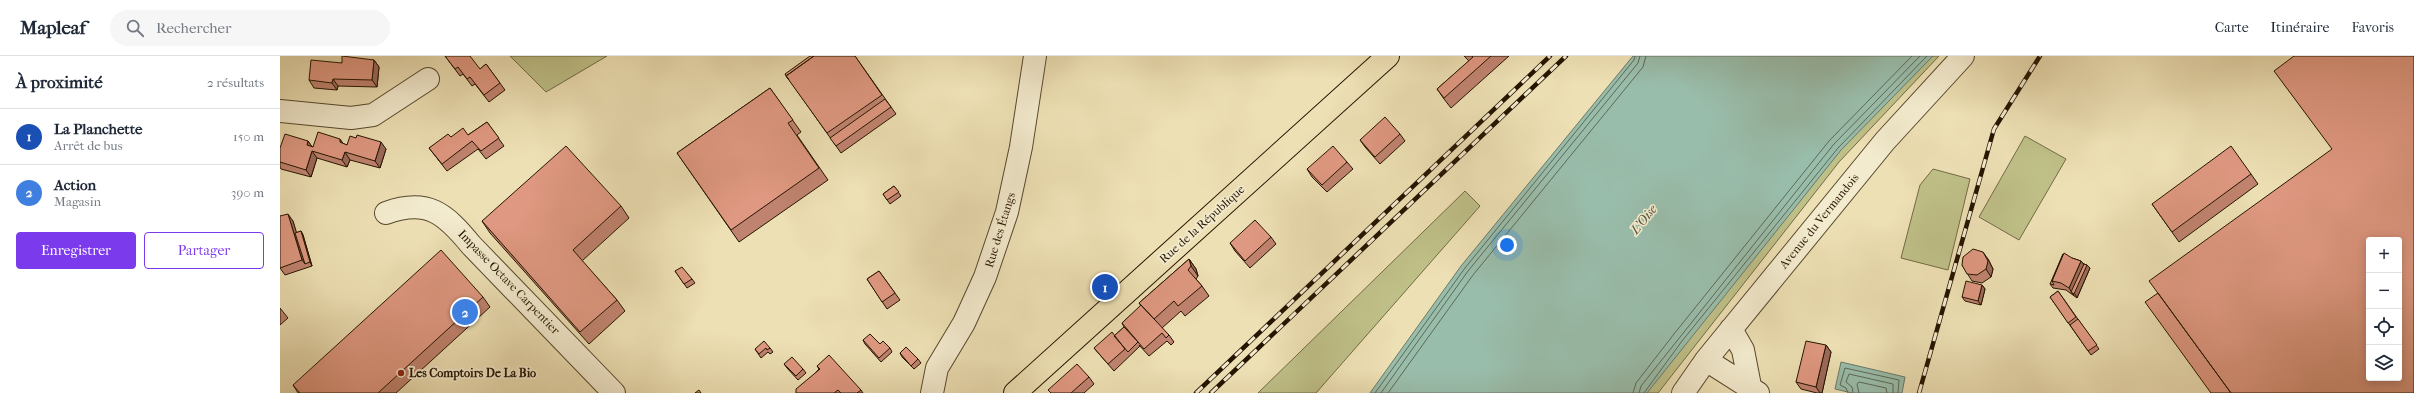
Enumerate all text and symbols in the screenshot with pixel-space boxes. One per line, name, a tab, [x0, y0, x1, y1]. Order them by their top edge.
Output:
search box	[110, 10, 390, 46]
text: Mapleaf	[20, 17, 86, 39]
icon: search	[124, 17, 146, 39]
text: Rechercher	[156, 19, 231, 37]
text: Carte	[2215, 19, 2249, 36]
text: Itinéraire	[2271, 19, 2329, 36]
text: Favoris	[2351, 19, 2394, 36]
text: À proximité	[16, 72, 103, 92]
text: 2 résultats	[207, 75, 264, 90]
text: La Planchette	[54, 120, 142, 138]
text: 1	[27, 129, 31, 144]
text: 150 m	[233, 129, 264, 144]
text: Arrêt de bus	[54, 138, 122, 153]
street label: Avenue du Vermandois	[1776, 170, 1862, 272]
text: Action	[54, 176, 96, 194]
street label: Rue de la République	[1157, 182, 1248, 266]
text: 2	[26, 185, 32, 200]
text: 390 m	[231, 185, 264, 200]
street label: Rue des Étangs	[981, 190, 1018, 269]
text: Magasin	[54, 194, 101, 209]
water label: L'Oise	[1627, 201, 1660, 238]
street label: Impasse Octave Carpentier	[455, 227, 563, 338]
button: Enregistrer	[16, 232, 136, 269]
button: Partager	[144, 232, 264, 269]
your location	[1497, 235, 1517, 255]
map controls	[2366, 237, 2402, 381]
button: +	[2366, 237, 2402, 273]
pin: 1	[1092, 272, 1118, 302]
button: −	[2366, 273, 2402, 309]
pin: 2	[452, 297, 478, 327]
button: locate	[2366, 309, 2402, 345]
button: layers	[2366, 345, 2402, 381]
place label: Les Comptoirs De La Bio	[409, 366, 536, 381]
marker: Les Comptoirs De La Bio	[396, 368, 406, 378]

